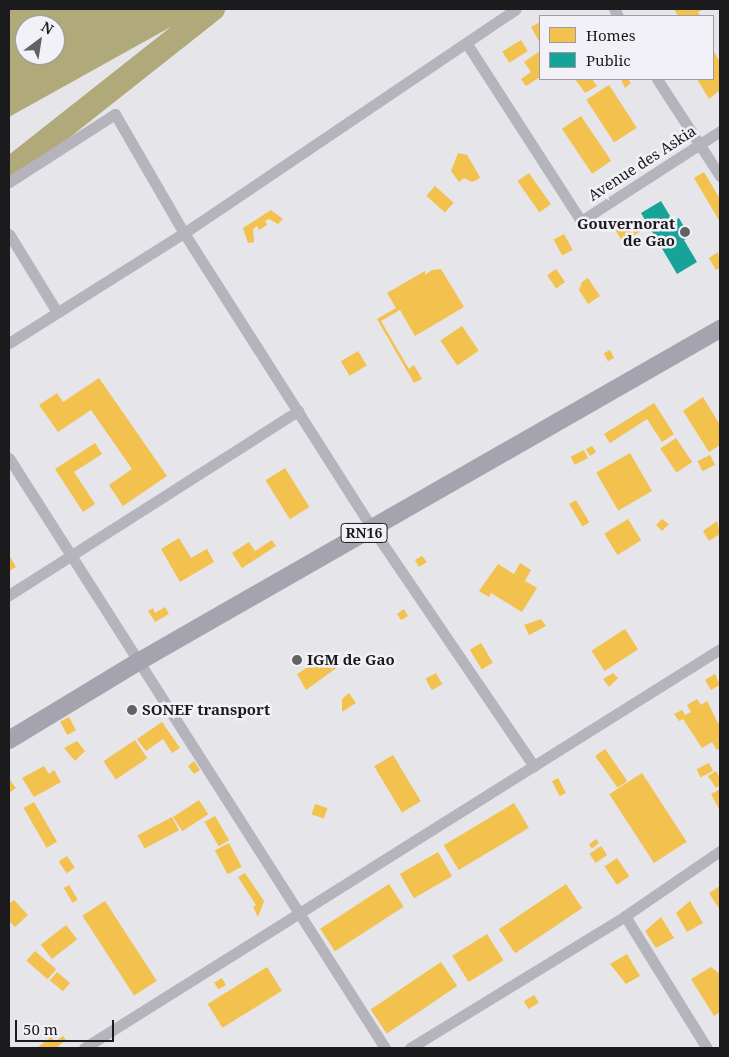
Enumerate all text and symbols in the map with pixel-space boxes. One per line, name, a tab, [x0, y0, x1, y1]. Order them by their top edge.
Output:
north arrow	[15, 15, 65, 65]
legend	[539, 15, 714, 80]
text: N	[38, 17, 57, 39]
text: Homes	[586, 25, 636, 45]
text: Public	[586, 50, 631, 70]
street label: Avenue des Askia	[585, 121, 699, 205]
place label: Gouvernorat de Gao	[577, 214, 675, 249]
marker: Gouvernorat de Gao	[679, 226, 691, 238]
road number: RN16	[340, 522, 388, 544]
place label: IGM de Gao	[307, 651, 395, 669]
marker: IGM de Gao	[291, 654, 303, 666]
place label: SONEF transport	[142, 701, 270, 719]
marker: SONEF transport	[126, 704, 138, 716]
scale bar	[18, 1010, 116, 1042]
text: 50 m	[23, 1019, 58, 1039]

